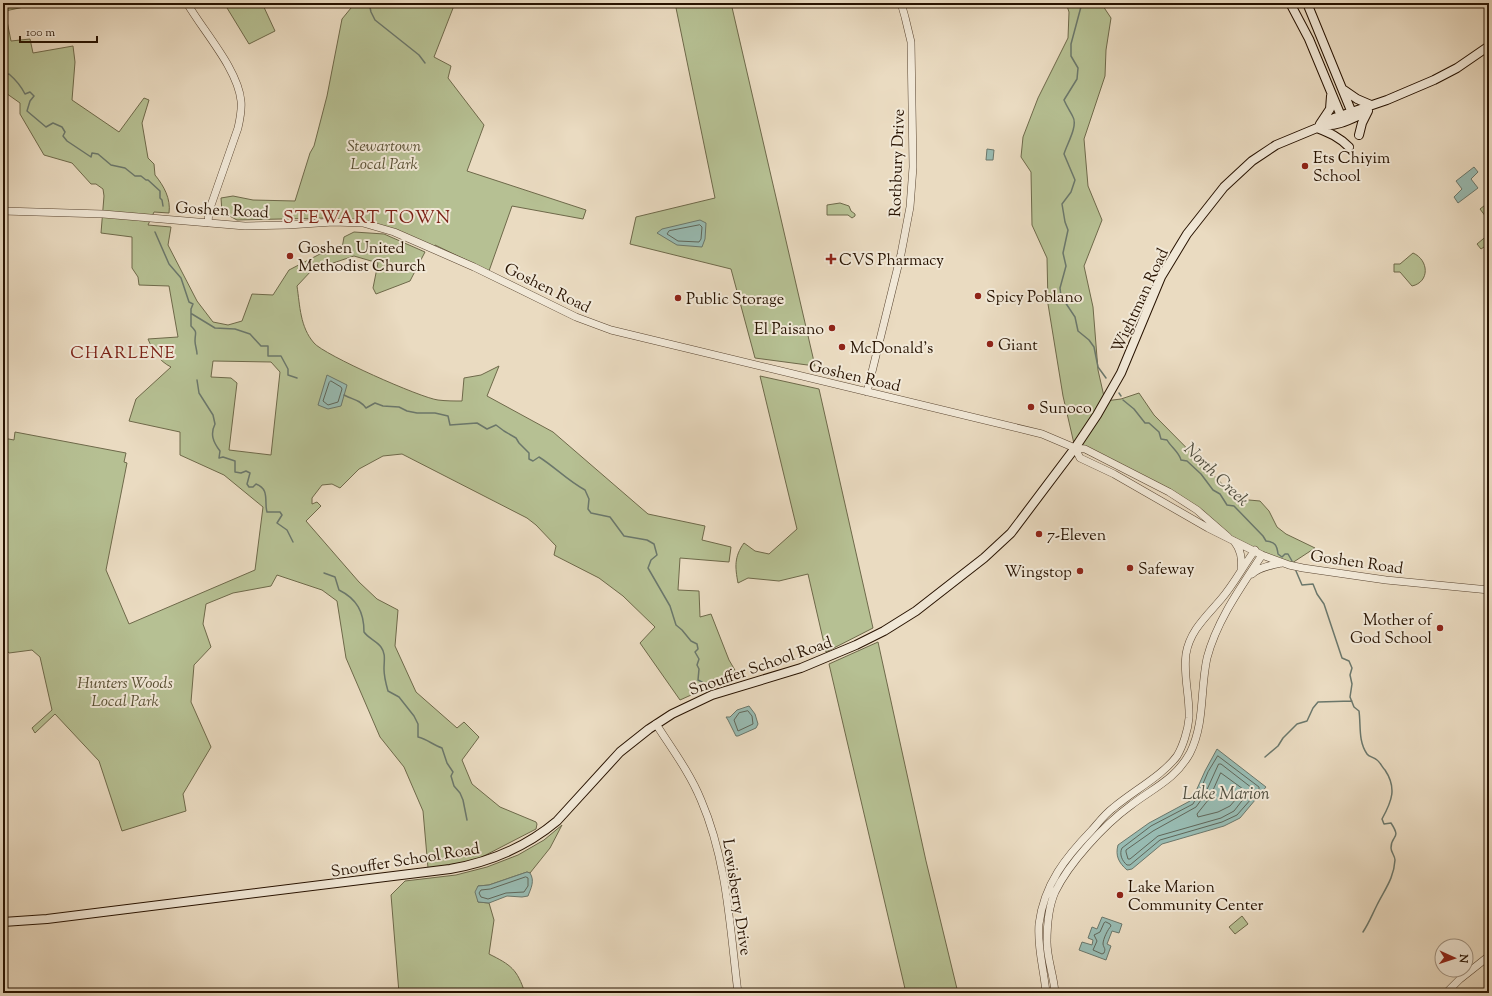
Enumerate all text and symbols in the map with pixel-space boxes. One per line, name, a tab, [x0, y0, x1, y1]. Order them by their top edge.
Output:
scale bar	[20, 18, 97, 44]
text: 100 m	[26, 24, 55, 42]
street label: Rothbury Drive	[885, 109, 912, 218]
park label: Stewartown Local Park	[347, 136, 422, 177]
place label: Ets Chiyim School	[1313, 148, 1390, 189]
marker: Ets Chiyim School	[1300, 161, 1310, 171]
street label: Goshen Road	[175, 198, 269, 225]
district label: STEWART TOWN	[283, 206, 451, 232]
place label: Goshen United Methodist Church	[298, 238, 427, 279]
street label: Wightman Road	[1107, 245, 1176, 357]
place label: CVS Pharmacy	[839, 250, 944, 273]
marker: Goshen United Methodist Church	[285, 251, 295, 261]
marker: CVS Pharmacy	[826, 254, 836, 264]
street label: Goshen Road	[500, 258, 594, 320]
place label: Spicy Poblano	[986, 287, 1083, 310]
place label: Public Storage	[686, 289, 784, 312]
marker: Spicy Poblano	[973, 291, 983, 301]
marker: Public Storage	[673, 293, 683, 303]
place label: El Paisano	[754, 319, 824, 342]
marker: El Paisano	[827, 323, 837, 333]
place label: Giant	[998, 335, 1038, 358]
place label: McDonald's	[850, 338, 933, 361]
marker: Giant	[985, 339, 995, 349]
district label: CHARLENE	[70, 342, 176, 366]
marker: McDonald's	[837, 342, 847, 352]
street label: Goshen Road	[806, 356, 903, 399]
place label: Sunoco	[1039, 398, 1092, 421]
marker: Sunoco	[1026, 402, 1036, 412]
water label: North Creek	[1178, 438, 1254, 513]
place label: 7-Eleven	[1047, 525, 1107, 548]
marker: 7-Eleven	[1034, 529, 1044, 539]
street label: Goshen Road	[1309, 546, 1405, 581]
place label: Safeway	[1138, 559, 1194, 582]
place label: Wingstop	[1004, 562, 1072, 585]
marker: Safeway	[1125, 563, 1135, 573]
marker: Wingstop	[1075, 566, 1085, 576]
place label: Mother of God School	[1350, 610, 1433, 651]
marker: Mother of God School	[1435, 623, 1445, 633]
street label: Snouffer School Road	[686, 632, 836, 703]
park label: Hunters Woods Local Park	[77, 673, 173, 714]
water label: Lake Marion	[1182, 783, 1270, 807]
street label: Snouffer School Road	[329, 838, 481, 885]
street label: Lewisberry Drive	[715, 838, 756, 957]
place label: Lake Marion Community Center	[1128, 877, 1264, 918]
marker: Lake Marion Community Center	[1115, 890, 1125, 900]
north arrow	[1434, 938, 1474, 978]
text: N	[1455, 953, 1471, 963]

